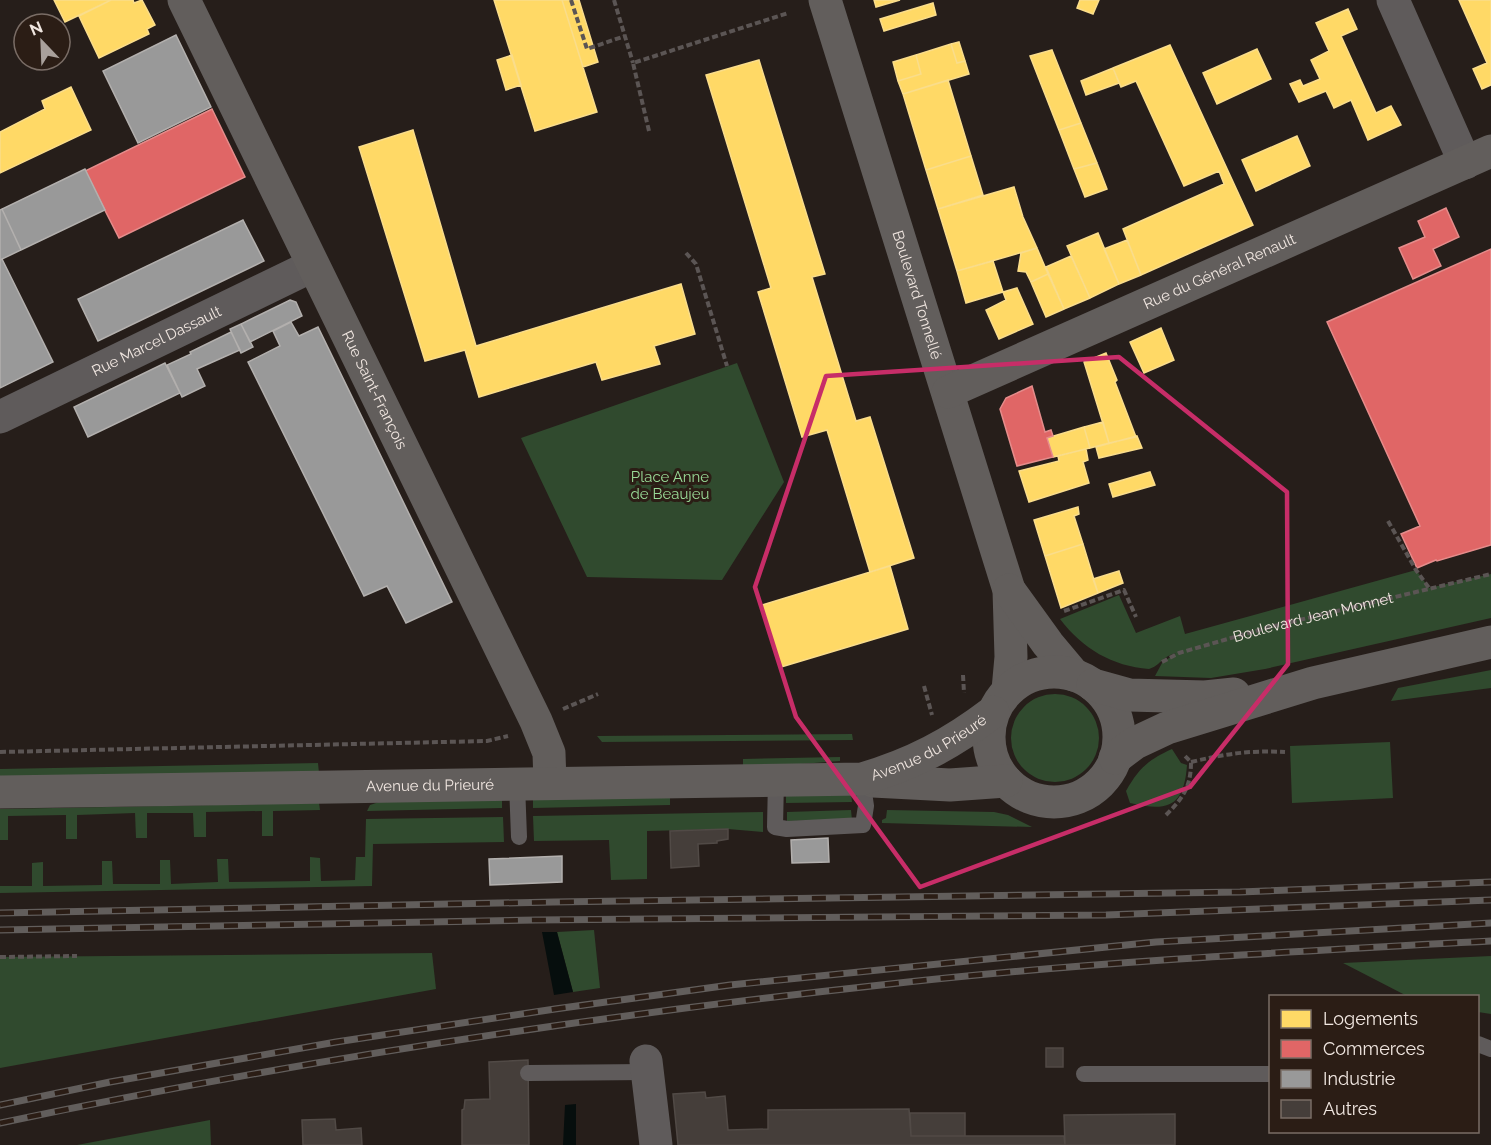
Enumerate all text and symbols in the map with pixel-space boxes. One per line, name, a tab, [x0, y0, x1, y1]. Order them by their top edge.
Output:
north arrow	[12, 12, 72, 72]
text: N	[27, 18, 46, 40]
street label: Boulevard Tonnellé	[888, 228, 946, 362]
street label: Rue du Général Renault	[1141, 230, 1298, 313]
street label: Rue Marcel Dassault	[89, 302, 224, 380]
street label: Rue Saint-François	[338, 328, 411, 452]
park label: Place Anne de Beaujeu	[631, 468, 710, 503]
street label: Boulevard Jean Monnet	[1231, 589, 1395, 646]
street label: Avenue du Prieuré	[869, 711, 990, 785]
street label: Avenue du Prieuré	[366, 776, 494, 795]
legend	[1269, 995, 1479, 1133]
text: Logements	[1323, 1008, 1418, 1029]
text: Commerces	[1323, 1038, 1425, 1059]
text: Industrie	[1323, 1068, 1396, 1089]
text: Autres	[1323, 1098, 1377, 1119]

